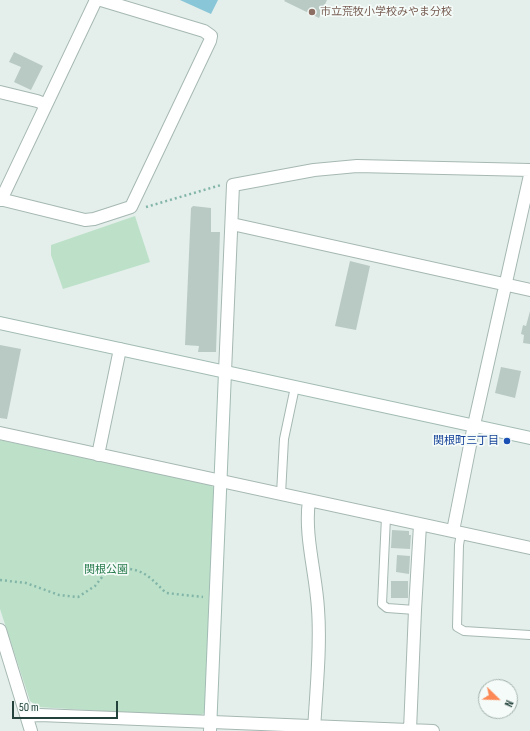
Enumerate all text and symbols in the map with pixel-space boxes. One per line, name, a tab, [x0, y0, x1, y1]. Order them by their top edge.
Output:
place label: 市立荒牧小学校みやま分校	[320, 5, 452, 19]
marker: 市立荒牧小学校みやま分校	[307, 7, 317, 17]
place label: 関根町三丁目	[433, 434, 499, 448]
marker: 関根町三丁目	[502, 436, 512, 446]
park label: 関根公園	[84, 563, 128, 577]
north arrow	[478, 679, 518, 719]
scale bar	[14, 693, 120, 719]
text: N	[501, 698, 516, 709]
text: 50 m	[19, 700, 39, 715]

